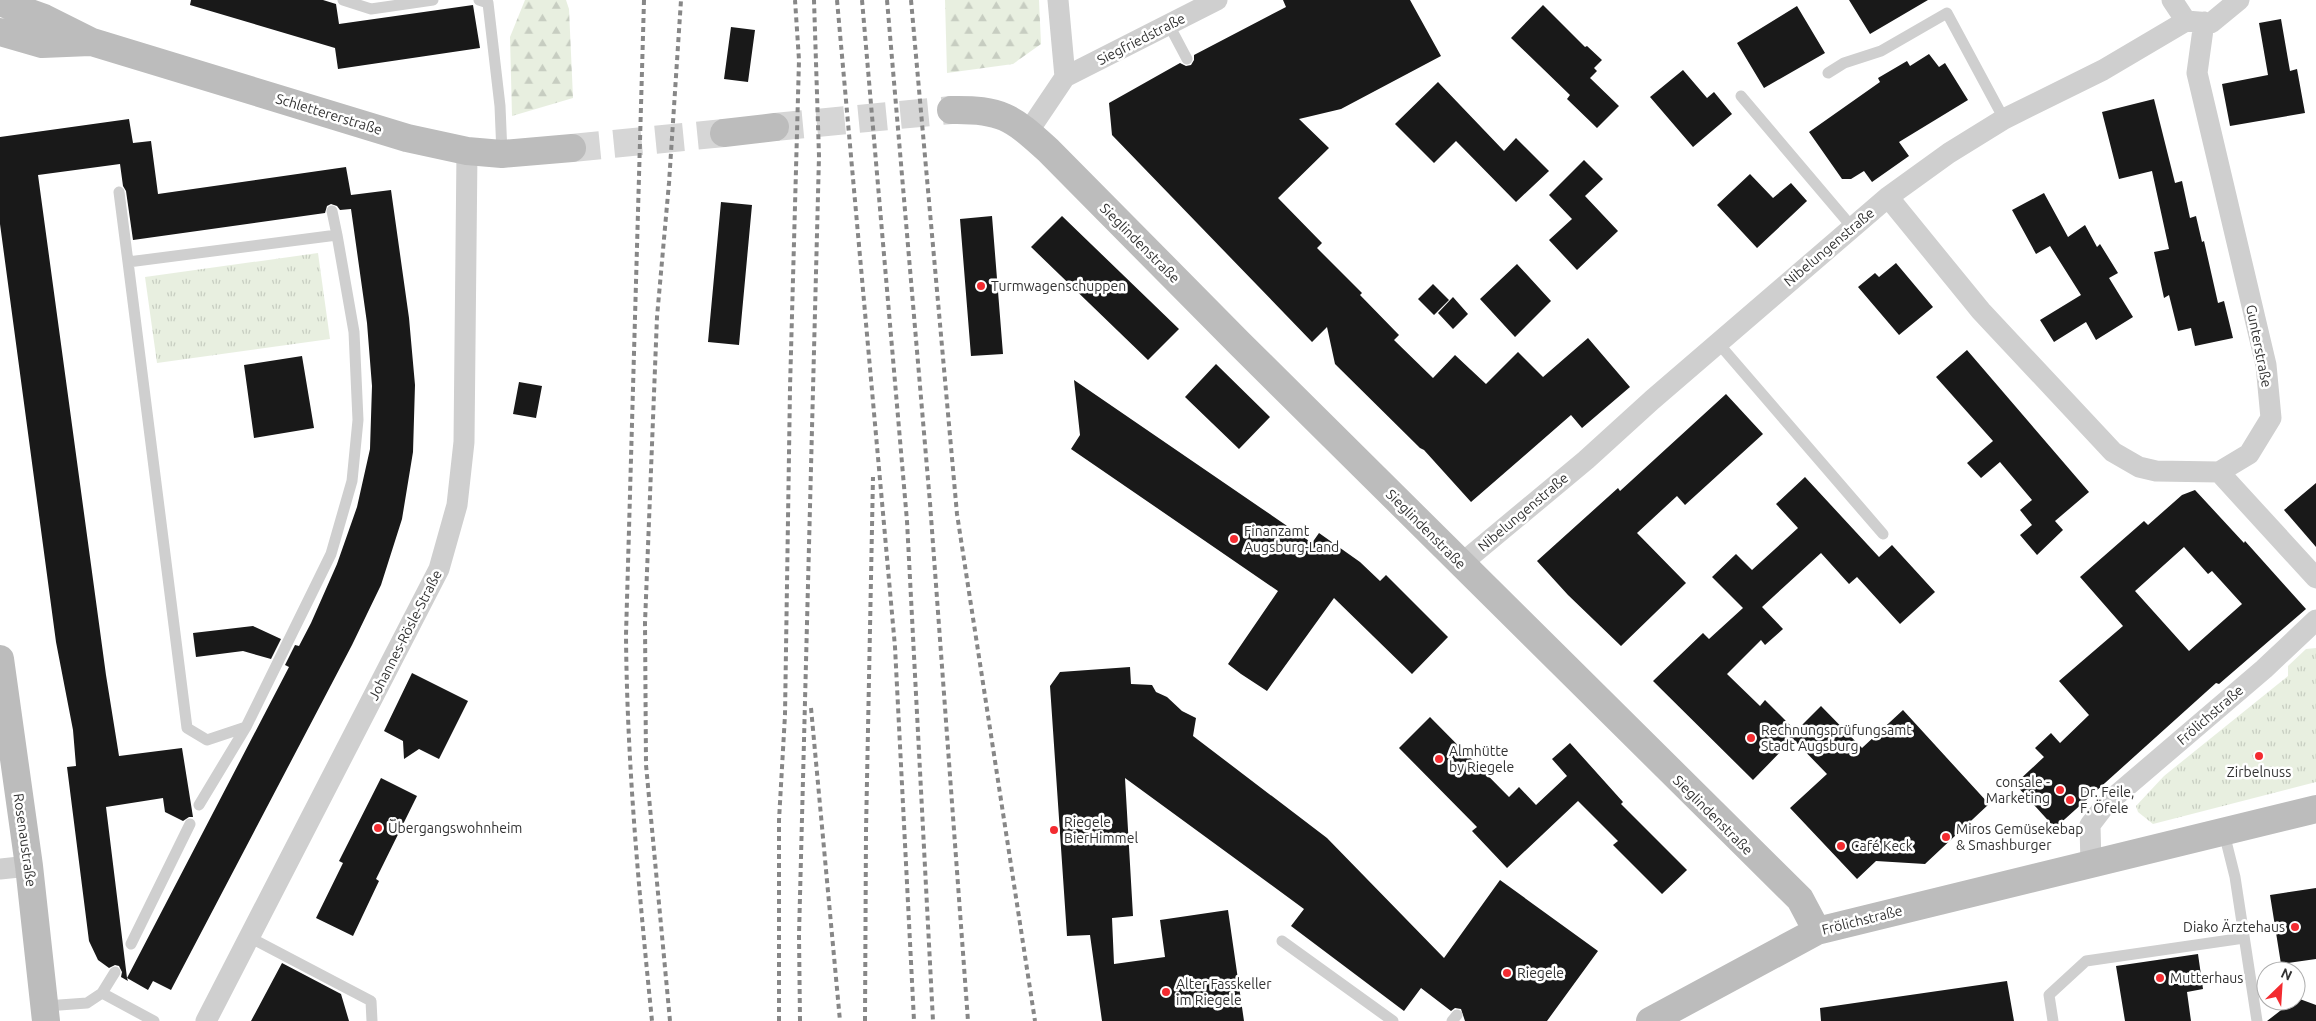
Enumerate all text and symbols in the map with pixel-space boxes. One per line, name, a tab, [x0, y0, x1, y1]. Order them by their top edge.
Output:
street label: Siegfriedstraße	[1094, 10, 1188, 68]
street label: Schlettererstraße	[274, 90, 384, 138]
street label: Sieglindenstraße	[1097, 200, 1183, 286]
street label: Nibelungenstraße	[1781, 205, 1877, 289]
place label: Turmwagenschuppen	[991, 278, 1126, 294]
marker: Turmwagenschuppen	[975, 280, 987, 292]
street label: Gunterstraße	[2243, 303, 2275, 389]
street label: Nibelungenstraße	[1475, 470, 1571, 554]
street label: Sieglindenstraße	[1383, 486, 1469, 572]
place label: Finanzamt Augsburg-Land	[1244, 523, 1339, 555]
marker: Finanzamt Augsburg-Land	[1228, 533, 1240, 545]
street label: Johannes-Rösle-Straße	[365, 567, 445, 703]
street label: Frölichstraße	[2174, 682, 2246, 748]
place label: Rechnungsprüfungsamt Stadt Augsburg	[1761, 722, 1912, 754]
marker: Rechnungsprüfungsamt Stadt Augsburg	[1745, 732, 1757, 744]
place label: Almhütte by Riegele	[1449, 743, 1514, 775]
marker: Zirbelnuss	[2253, 750, 2265, 762]
marker: Almhütte by Riegele	[1433, 753, 1445, 765]
place label: Zirbelnuss	[2227, 764, 2291, 780]
street label: Sieglindenstraße	[1670, 772, 1756, 858]
place label: consale - Marketing	[1986, 774, 2050, 806]
marker: consale - Marketing	[2054, 784, 2066, 796]
place label: Dr. Feile, F. Öfele	[2080, 784, 2135, 816]
street label: Rosenaustraße	[11, 792, 39, 888]
marker: Dr. Feile, F. Öfele	[2064, 794, 2076, 806]
place label: Riegele BierHimmel	[1064, 814, 1138, 846]
place label: Übergangswohnheim	[388, 819, 522, 836]
place label: Miros Gemüsekebap & Smashburger	[1956, 821, 2083, 853]
marker: Übergangswohnheim	[372, 822, 384, 834]
marker: Riegele BierHimmel	[1048, 824, 1060, 836]
marker: Miros Gemüsekebap & Smashburger	[1940, 831, 1952, 843]
place label: Café Keck	[1851, 838, 1913, 854]
marker: Café Keck	[1835, 840, 1847, 852]
street label: Frölichstraße	[1820, 902, 1904, 938]
place label: Diako Ärztehaus	[2183, 919, 2285, 935]
marker: Diako Ärztehaus	[2289, 921, 2301, 933]
north arrow	[2256, 961, 2306, 1011]
place label: Riegele	[1517, 965, 1564, 981]
text: N	[2278, 965, 2295, 984]
marker: Riegele	[1501, 967, 1513, 979]
place label: Mutterhaus	[2170, 970, 2243, 986]
marker: Mutterhaus	[2154, 972, 2166, 984]
place label: Alter Fasskeller im Riegele	[1176, 976, 1272, 1008]
marker: Alter Fasskeller im Riegele	[1160, 986, 1172, 998]

